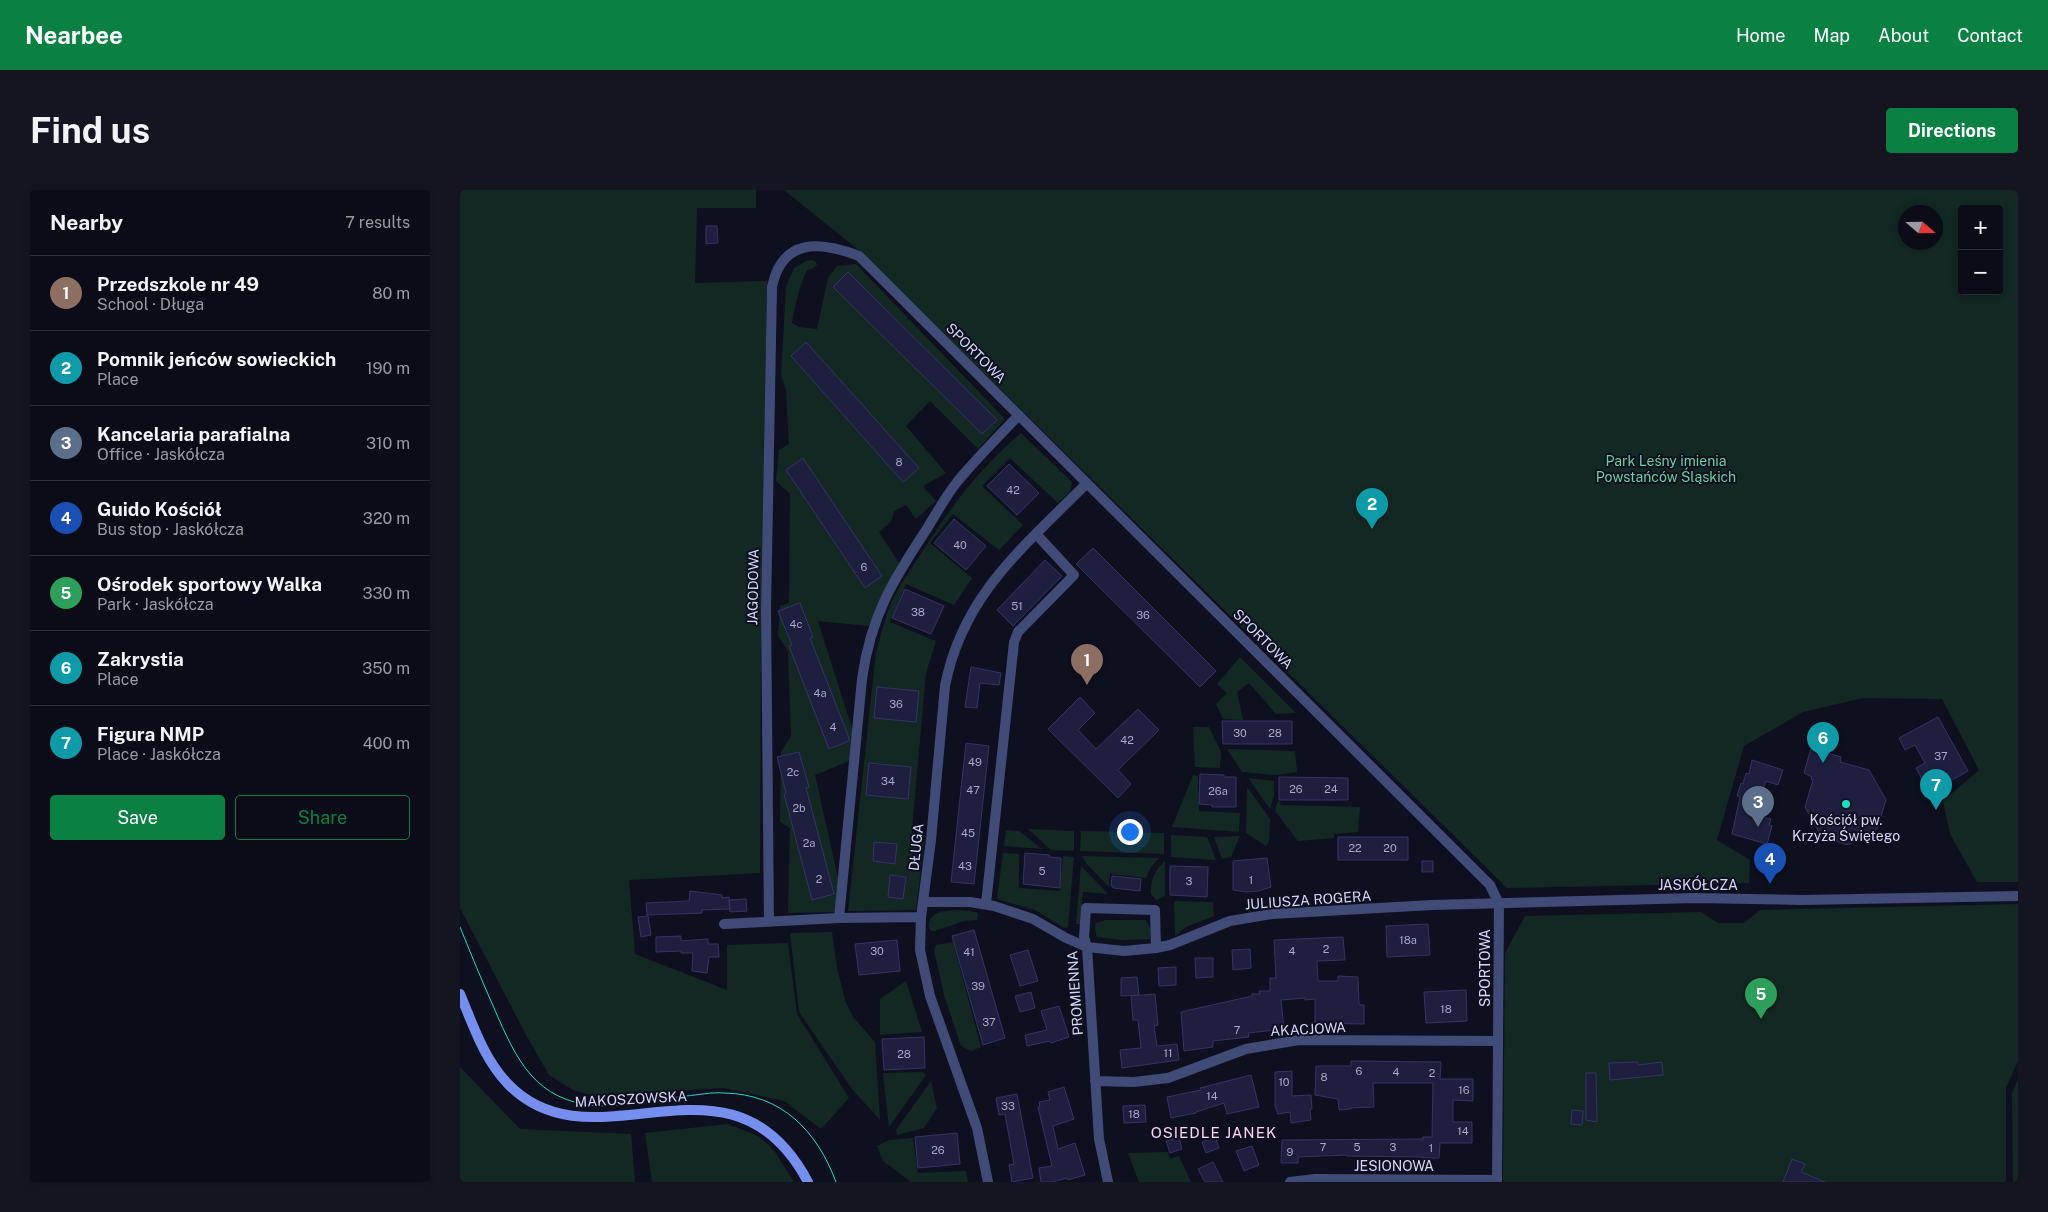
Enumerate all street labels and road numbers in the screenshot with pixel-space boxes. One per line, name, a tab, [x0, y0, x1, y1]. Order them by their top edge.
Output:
street label: SPORTOWA	[943, 320, 1009, 386]
street label: JAGODOWA	[744, 549, 762, 625]
street label: SPORTOWA	[1230, 606, 1296, 672]
street label: DŁUGA	[906, 822, 926, 871]
street label: JASKÓŁCZA	[1658, 875, 1738, 893]
street label: JULIUSZA ROGERA	[1244, 888, 1372, 912]
street label: SPORTOWA	[1477, 929, 1493, 1007]
street label: PROMIENNA	[1064, 950, 1086, 1036]
street label: AKACJOWA	[1270, 1019, 1346, 1039]
street label: MAKOSZOWSKA	[574, 1088, 688, 1110]
street label: JESIONOWA	[1354, 1158, 1434, 1174]

